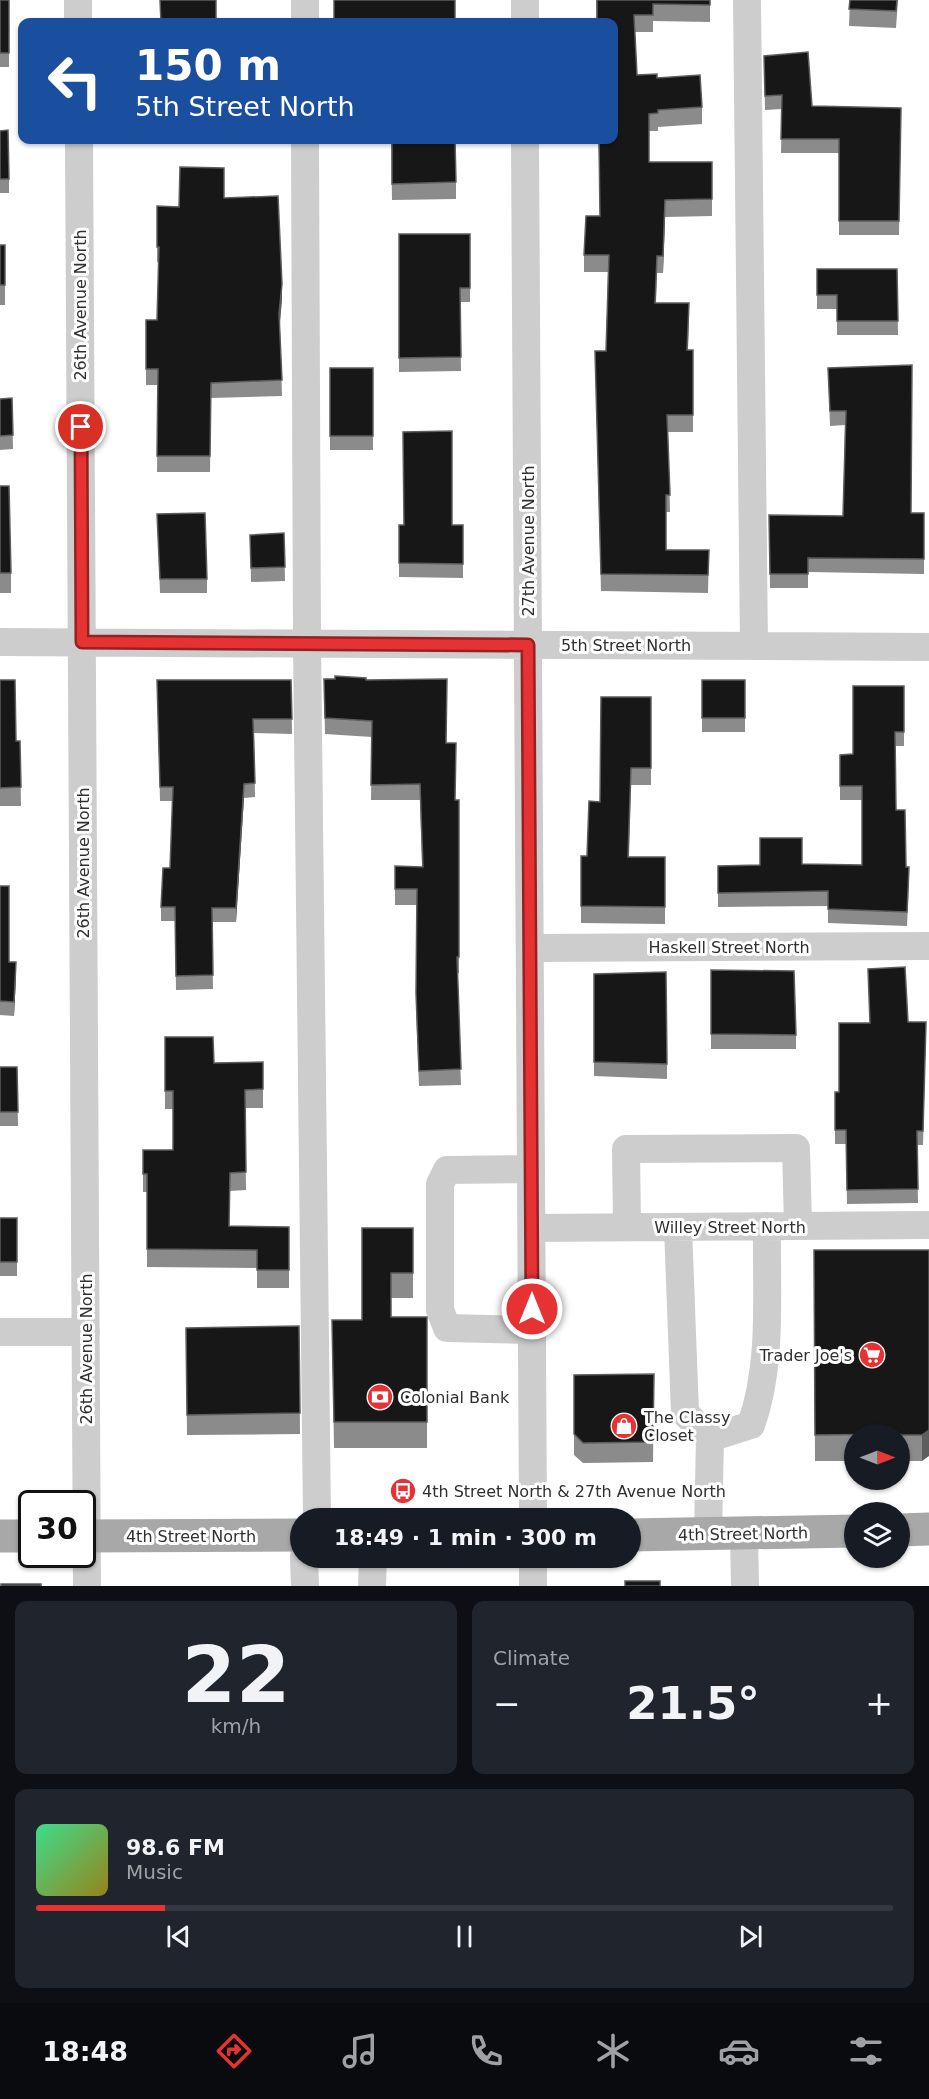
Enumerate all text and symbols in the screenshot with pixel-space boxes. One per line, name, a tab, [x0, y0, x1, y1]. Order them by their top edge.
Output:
text: 150 m	[135, 41, 281, 90]
icon: left	[36, 42, 114, 120]
text: 5th Street North	[135, 91, 355, 122]
street label: 26th Avenue North	[71, 229, 90, 381]
pin	[55, 401, 106, 452]
icon: arrive	[64, 410, 97, 443]
street label: 27th Avenue North	[519, 465, 538, 617]
street label: 5th Street North	[561, 636, 691, 655]
street label: 26th Avenue North	[74, 787, 93, 939]
street label: Haskell Street North	[648, 938, 810, 957]
street label: Willey Street North	[654, 1218, 806, 1237]
street label: 26th Avenue North	[77, 1273, 96, 1425]
position arrow	[500, 1277, 564, 1341]
supermarket icon: Trader Joe's	[857, 1340, 887, 1370]
place label: Trader Joe's	[758, 1346, 852, 1365]
bank icon: Colonial Bank	[365, 1382, 395, 1412]
place label: Colonial Bank	[400, 1388, 510, 1407]
place label: The Classy Closet	[643, 1408, 730, 1445]
shop icon: The Classy Closet	[609, 1411, 639, 1441]
north arrow	[844, 1424, 910, 1490]
map controls	[844, 1424, 910, 1568]
bus stop icon: 4th Street North & 27th Avenue North	[388, 1476, 418, 1506]
place label: 4th Street North & 27th Avenue North	[422, 1482, 726, 1501]
speed limit sign: 30	[18, 1490, 96, 1568]
button: layers	[844, 1502, 910, 1568]
street label: 4th Street North	[678, 1523, 808, 1545]
text: 18:49 · 1 min · 300 m	[334, 1525, 597, 1550]
street label: 4th Street North	[126, 1527, 256, 1546]
text: 22	[182, 1630, 290, 1720]
text: Climate	[493, 1646, 570, 1670]
text: 21.5°	[626, 1677, 760, 1730]
text: −	[493, 1684, 521, 1723]
text: +	[865, 1684, 893, 1723]
text: km/h	[211, 1714, 261, 1738]
text: 98.6 FM	[126, 1835, 225, 1860]
text: Music	[126, 1860, 183, 1884]
icon: previous	[162, 1920, 195, 1953]
icon: pause	[448, 1920, 481, 1953]
icon: next	[734, 1920, 767, 1953]
icon: directions	[213, 2030, 255, 2072]
icon: music	[339, 2030, 381, 2072]
icon: phone	[465, 2030, 507, 2072]
icon: climate	[592, 2030, 634, 2072]
icon: car	[718, 2030, 760, 2072]
icon: filters	[845, 2030, 887, 2072]
text: 18:48	[42, 2036, 128, 2067]

